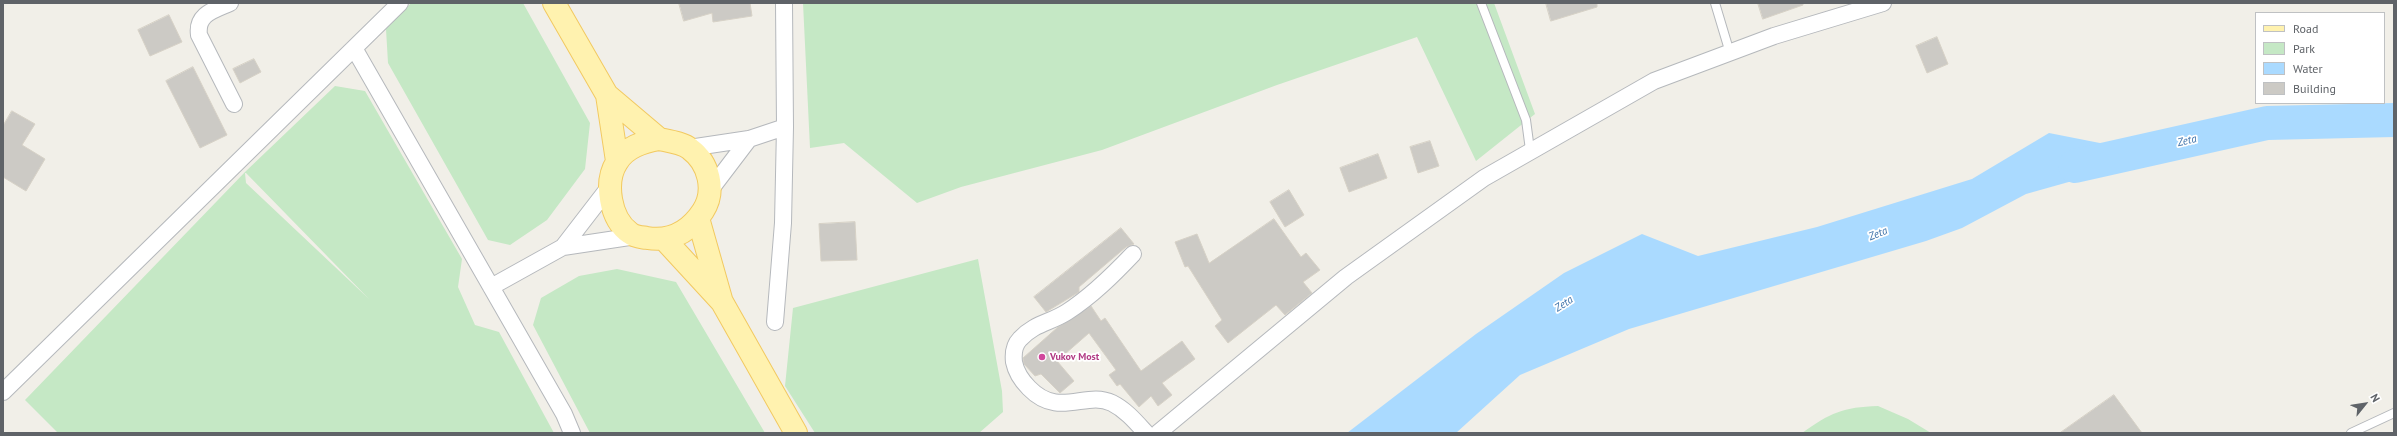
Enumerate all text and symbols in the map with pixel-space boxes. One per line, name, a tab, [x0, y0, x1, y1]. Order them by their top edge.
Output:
legend	[2255, 12, 2385, 104]
text: Road	[2293, 21, 2318, 36]
text: Park	[2293, 41, 2315, 56]
text: Water	[2293, 61, 2323, 76]
text: Building	[2293, 81, 2336, 96]
water label: Zeta	[2176, 132, 2198, 150]
water label: Zeta	[1867, 224, 1889, 244]
water label: Zeta	[1552, 293, 1576, 315]
place label: Vukov Most	[1050, 351, 1099, 363]
marker: Vukov Most	[1037, 352, 1047, 362]
north arrow	[2345, 384, 2385, 424]
text: N	[2368, 391, 2383, 405]

